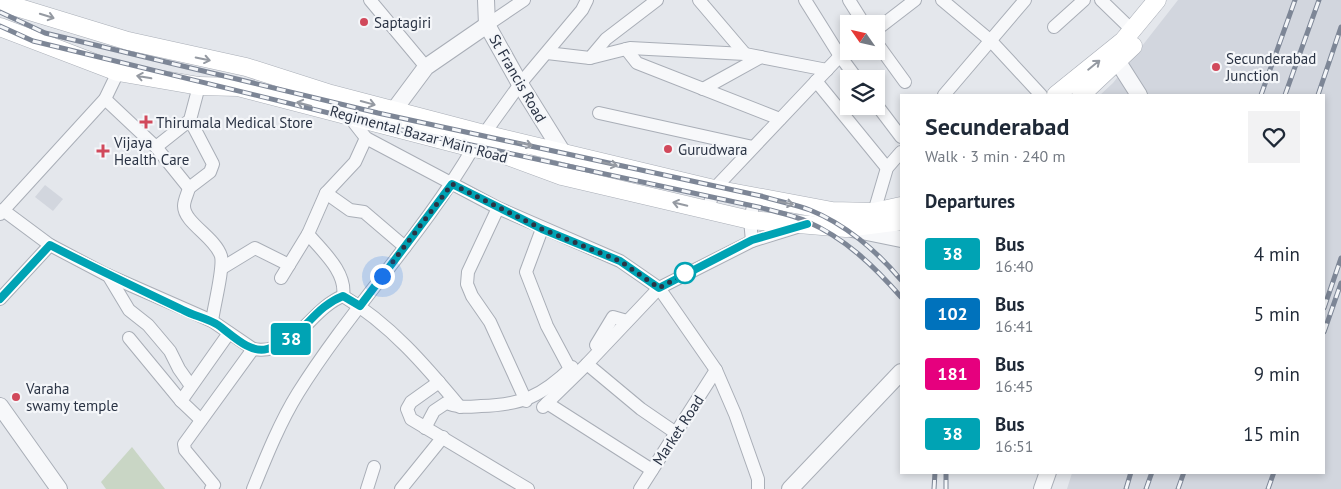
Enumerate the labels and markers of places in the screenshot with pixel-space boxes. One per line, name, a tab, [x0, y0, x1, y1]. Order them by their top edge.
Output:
place label: Saptagiri	[374, 13, 431, 32]
marker: Saptagiri	[358, 16, 370, 28]
place label: Secunderabad Junction	[1225, 49, 1316, 85]
marker: Secunderabad Junction	[1210, 61, 1222, 73]
place label: Thirumala Medical Store	[156, 113, 313, 132]
marker: Thirumala Medical Store	[140, 116, 152, 128]
place label: Vijaya Health Care	[113, 133, 189, 169]
place label: Gurudwara	[678, 140, 748, 159]
marker: Gurudwara	[662, 143, 674, 155]
marker: Vijaya Health Care	[96, 144, 110, 158]
unlabelled marker	[674, 262, 696, 284]
place label: Varaha swamy temple	[25, 379, 118, 415]
marker: Varaha swamy temple	[10, 391, 22, 403]

